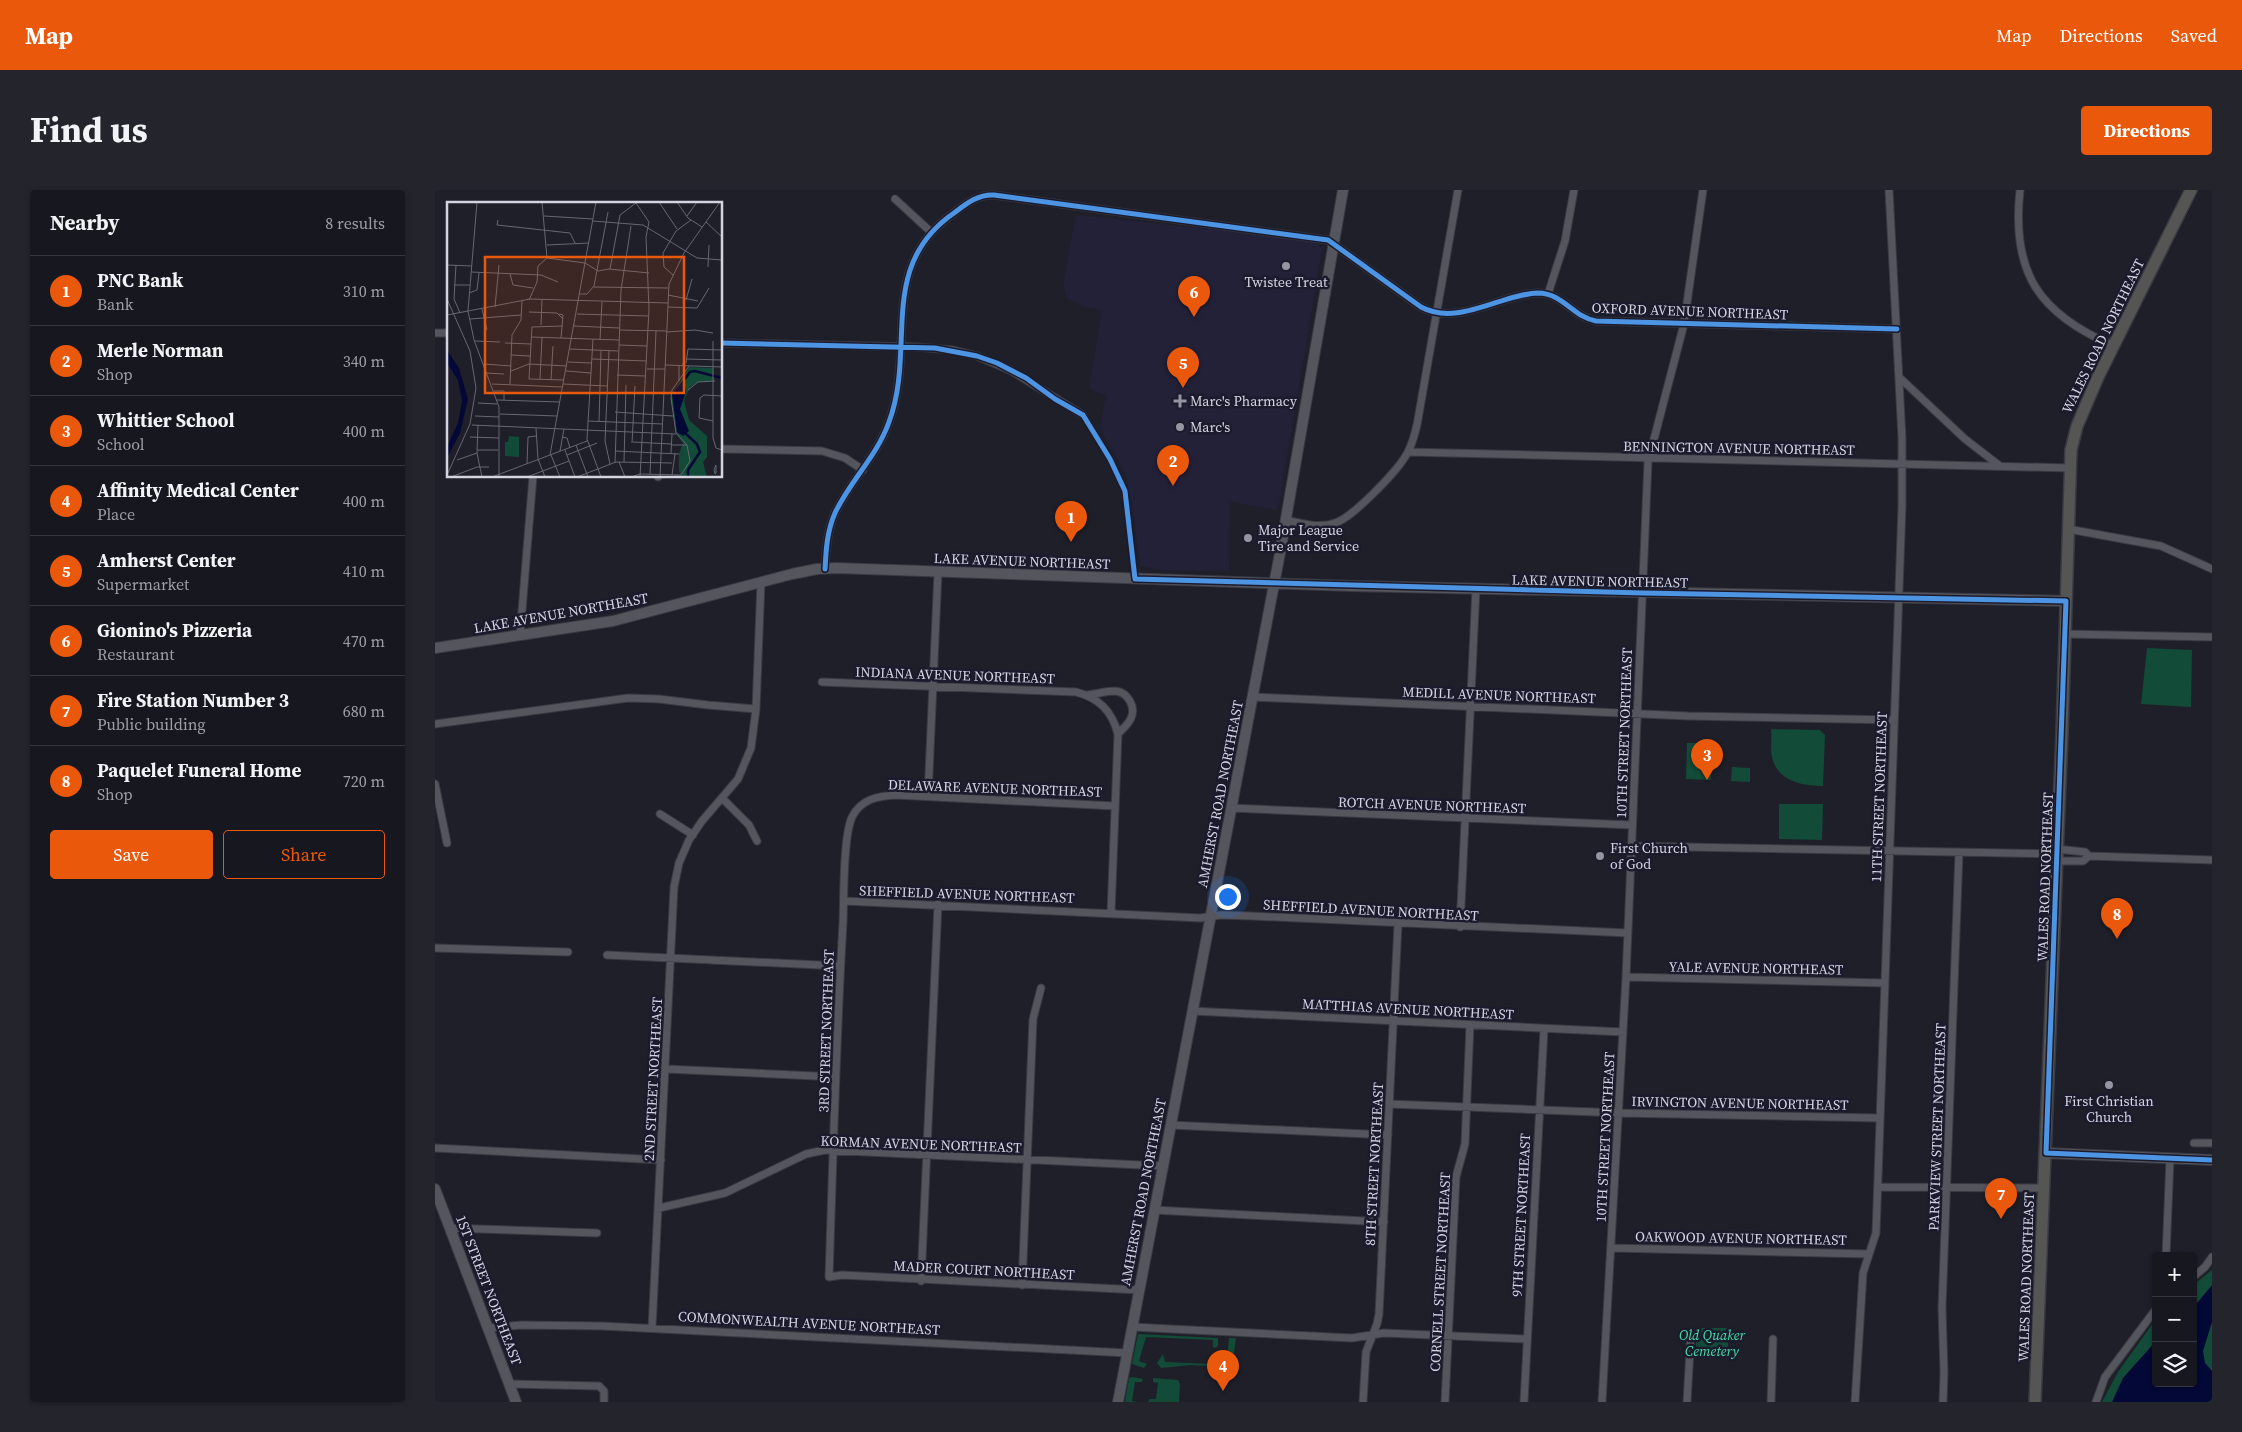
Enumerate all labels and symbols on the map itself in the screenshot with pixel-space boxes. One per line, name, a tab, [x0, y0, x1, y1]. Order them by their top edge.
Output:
inset map	[447, 202, 723, 478]
street label: WALES ROAD NORTHEAST	[2057, 255, 2149, 417]
marker: Twistee Treat	[1280, 260, 1292, 272]
place label: Twistee Treat	[1244, 272, 1328, 292]
pin: 6	[1178, 276, 1210, 317]
street label: OXFORD AVENUE NORTHEAST	[1591, 298, 1789, 324]
pin: 5	[1167, 347, 1199, 388]
place label: Marc's Pharmacy	[1190, 391, 1298, 411]
marker: Marc's Pharmacy	[1174, 395, 1186, 407]
place label: Marc's	[1190, 417, 1230, 437]
marker: Marc's	[1174, 421, 1186, 433]
street label: BENNINGTON AVENUE NORTHEAST	[1623, 436, 1856, 460]
pin: 2	[1157, 445, 1189, 486]
pin: 1	[1055, 501, 1087, 542]
place label: Major League Tire and Service	[1258, 520, 1359, 556]
marker: Major League Tire and Service	[1242, 532, 1254, 544]
street label: LAKE AVENUE NORTHEAST	[933, 548, 1111, 574]
street label: LAKE AVENUE NORTHEAST	[1511, 569, 1689, 593]
street label: LAKE AVENUE NORTHEAST	[472, 588, 650, 638]
street label: 10TH STREET NORTHEAST	[1611, 647, 1637, 819]
street label: INDIANA AVENUE NORTHEAST	[855, 662, 1056, 688]
street label: MEDILL AVENUE NORTHEAST	[1402, 682, 1597, 708]
street label: AMHERST ROAD NORTHEAST	[1192, 698, 1248, 889]
street label: 11TH STREET NORTHEAST	[1866, 711, 1892, 883]
pin: 3	[1691, 739, 1723, 780]
street label: DELAWARE AVENUE NORTHEAST	[888, 774, 1103, 802]
street label: WALES ROAD NORTHEAST	[2032, 791, 2058, 962]
street label: ROTCH AVENUE NORTHEAST	[1338, 792, 1527, 818]
place label: First Church of God	[1610, 838, 1688, 874]
marker: First Church of God	[1594, 850, 1606, 862]
street label: SHEFFIELD AVENUE NORTHEAST	[859, 880, 1076, 908]
your location	[1215, 884, 1241, 910]
street label: SHEFFIELD AVENUE NORTHEAST	[1263, 894, 1480, 926]
pin: 8	[2101, 898, 2133, 939]
street label: 3RD STREET NORTHEAST	[813, 949, 839, 1113]
street label: YALE AVENUE NORTHEAST	[1668, 956, 1844, 980]
street label: MATTHIAS AVENUE NORTHEAST	[1301, 993, 1515, 1025]
street label: 2ND STREET NORTHEAST	[639, 996, 667, 1162]
street label: PARKVIEW STREET NORTHEAST	[1923, 1022, 1951, 1231]
street label: 10TH STREET NORTHEAST	[1591, 1051, 1619, 1223]
marker: First Christian Church	[2103, 1079, 2115, 1091]
street label: 8TH STREET NORTHEAST	[1360, 1081, 1388, 1246]
street label: IRVINGTON AVENUE NORTHEAST	[1631, 1091, 1849, 1115]
place label: First Christian Church	[2064, 1091, 2154, 1127]
street label: AMHERST ROAD NORTHEAST	[1115, 1096, 1171, 1287]
street label: KORMAN AVENUE NORTHEAST	[820, 1130, 1022, 1158]
street label: 9TH STREET NORTHEAST	[1507, 1132, 1535, 1297]
street label: CORNELL STREET NORTHEAST	[1425, 1171, 1455, 1372]
pin: 7	[1985, 1178, 2017, 1219]
street label: WALES ROAD NORTHEAST	[2013, 1191, 2039, 1362]
street label: 1ST STREET NORTHEAST	[451, 1212, 527, 1368]
street label: OAKWOOD AVENUE NORTHEAST	[1635, 1226, 1848, 1250]
street label: MADER COURT NORTHEAST	[893, 1255, 1076, 1285]
street label: COMMONWEALTH AVENUE NORTHEAST	[677, 1306, 941, 1340]
park label: Old Quaker Cemetery	[1679, 1325, 1745, 1361]
pin: 4	[1207, 1350, 1239, 1391]

